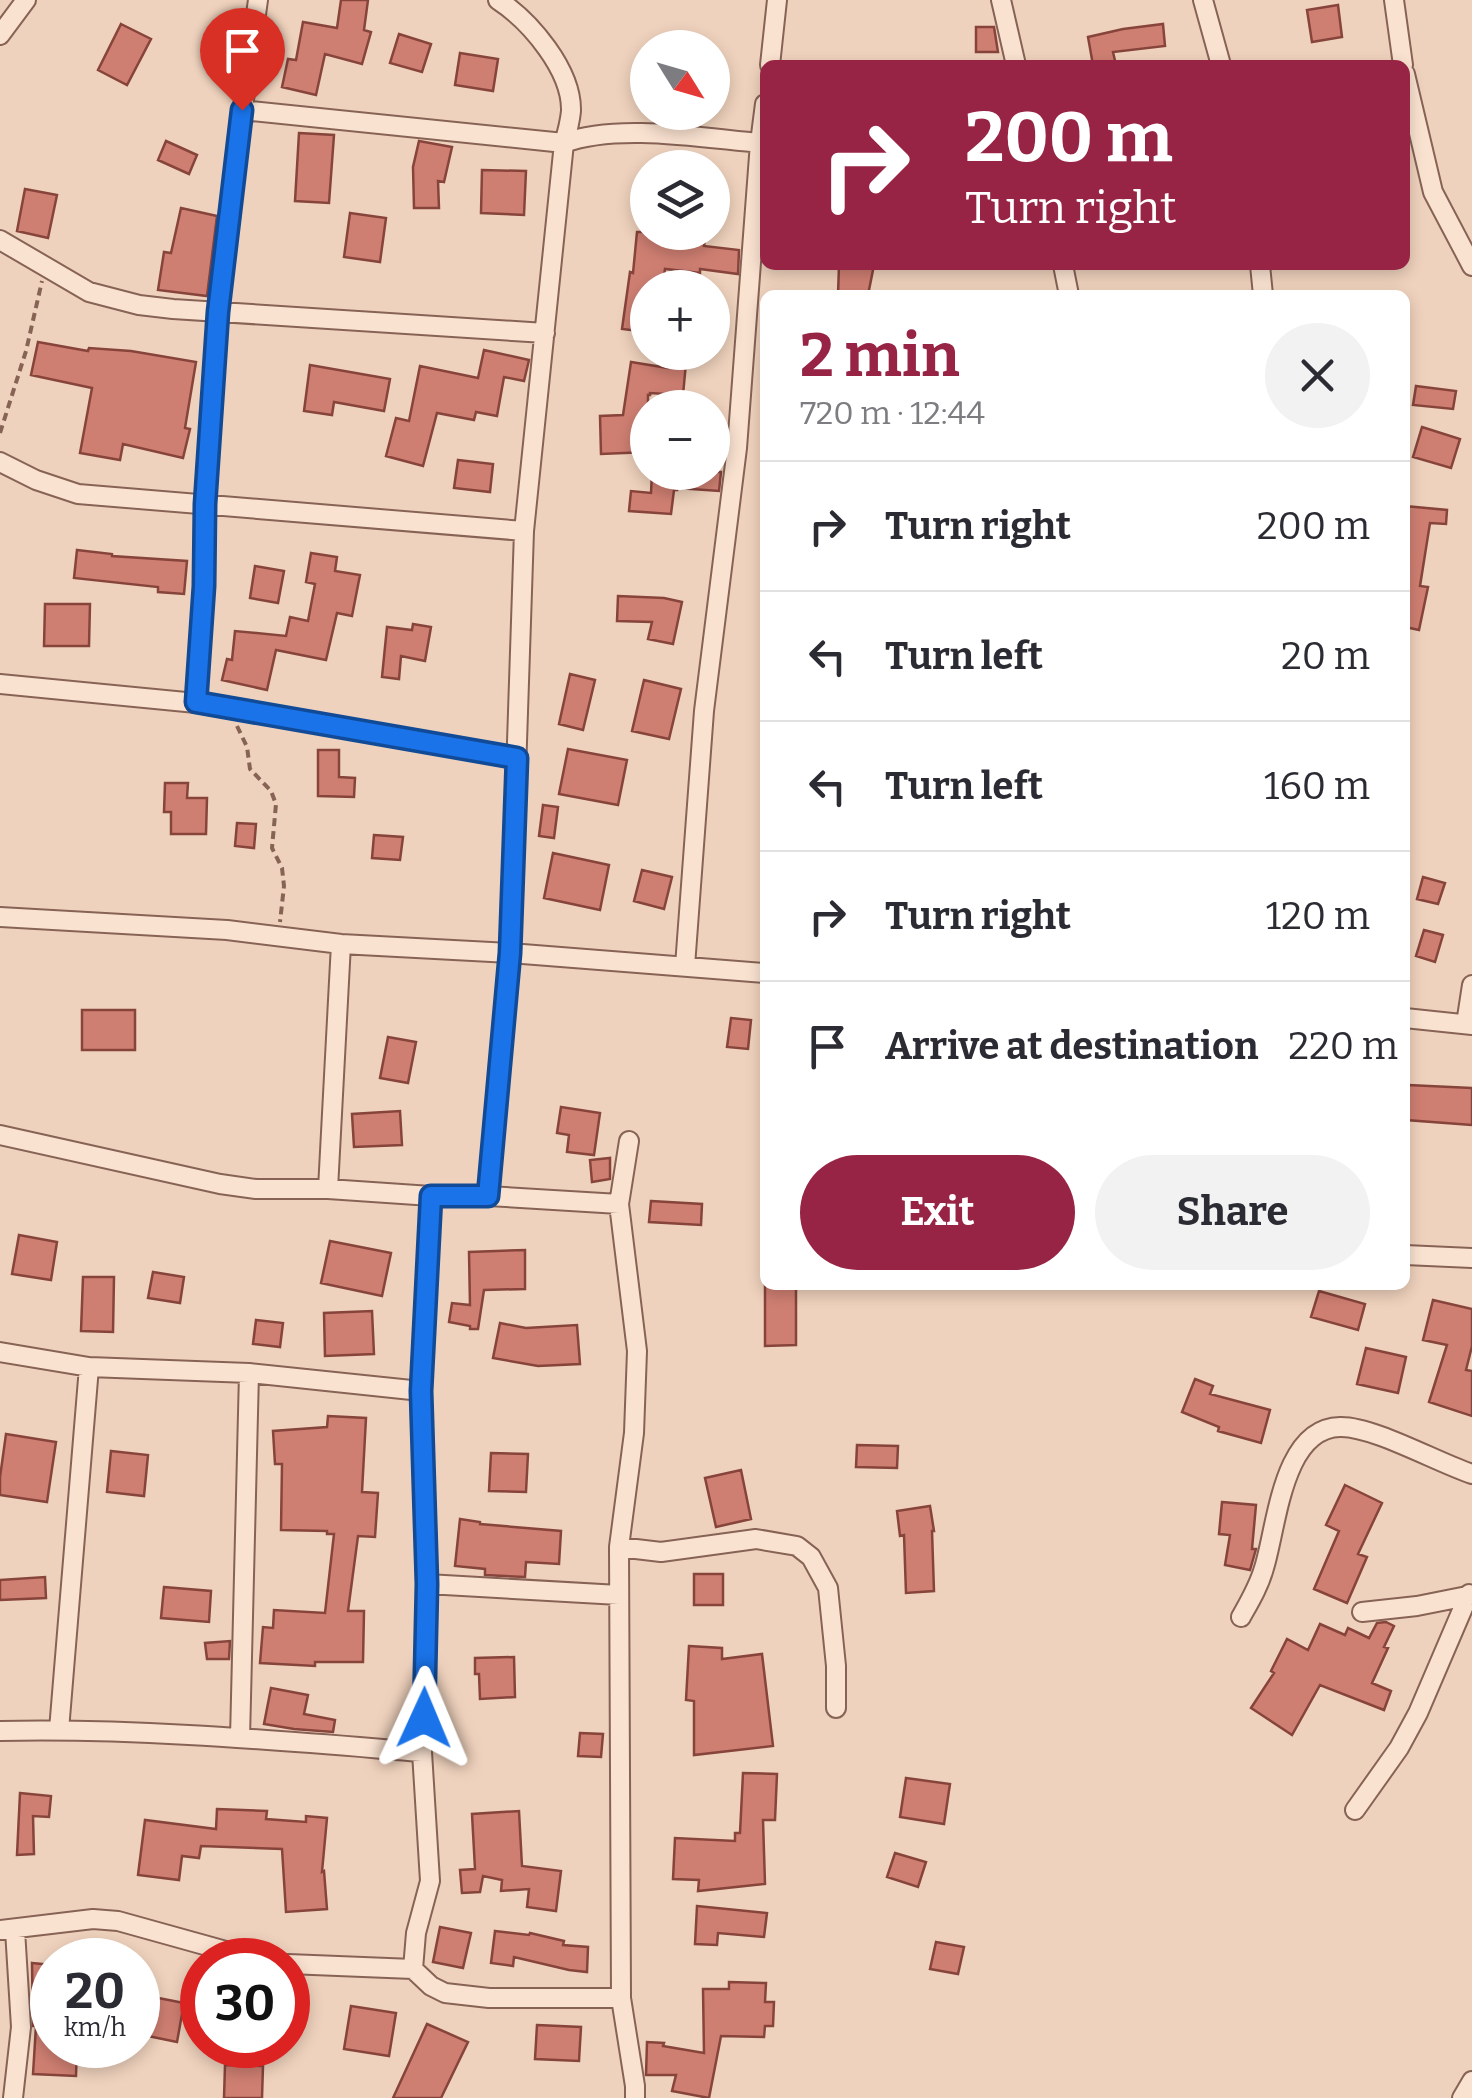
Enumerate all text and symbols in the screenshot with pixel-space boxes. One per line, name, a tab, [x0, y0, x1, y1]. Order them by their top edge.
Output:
pin	[200, 8, 285, 111]
icon: arrive	[215, 23, 270, 78]
north arrow	[630, 30, 730, 130]
map controls	[630, 30, 730, 490]
text: 200 m	[965, 96, 1173, 180]
icon: right	[800, 100, 930, 230]
button: layers	[630, 150, 730, 250]
text: Turn right	[965, 181, 1177, 235]
button: +	[630, 270, 730, 370]
text: 2 min	[800, 320, 960, 392]
button: close	[1265, 323, 1370, 428]
button: −	[630, 390, 730, 490]
text: 720 m · 12:44	[800, 394, 985, 432]
icon: right	[800, 499, 855, 554]
text: Turn right	[885, 503, 1071, 549]
text: 200 m	[1257, 503, 1370, 549]
icon: left	[800, 629, 855, 684]
text: Turn left	[885, 633, 1043, 679]
text: 20 m	[1281, 633, 1370, 679]
icon: left	[800, 759, 855, 814]
text: Turn left	[885, 763, 1043, 809]
text: 160 m	[1264, 763, 1370, 809]
icon: right	[800, 889, 855, 944]
text: Turn right	[885, 893, 1071, 939]
text: 120 m	[1266, 893, 1370, 939]
icon: arrive	[800, 1019, 855, 1074]
text: Arrive at destination	[885, 1023, 1258, 1069]
text: 220 m	[1288, 1023, 1398, 1069]
button: Exit	[800, 1155, 1075, 1270]
button: Share	[1095, 1155, 1370, 1270]
position arrow	[372, 1666, 476, 1770]
speed limit sign: 30	[180, 1938, 310, 2068]
text: 20	[65, 1961, 125, 2021]
text: km/h	[64, 2013, 126, 2043]

